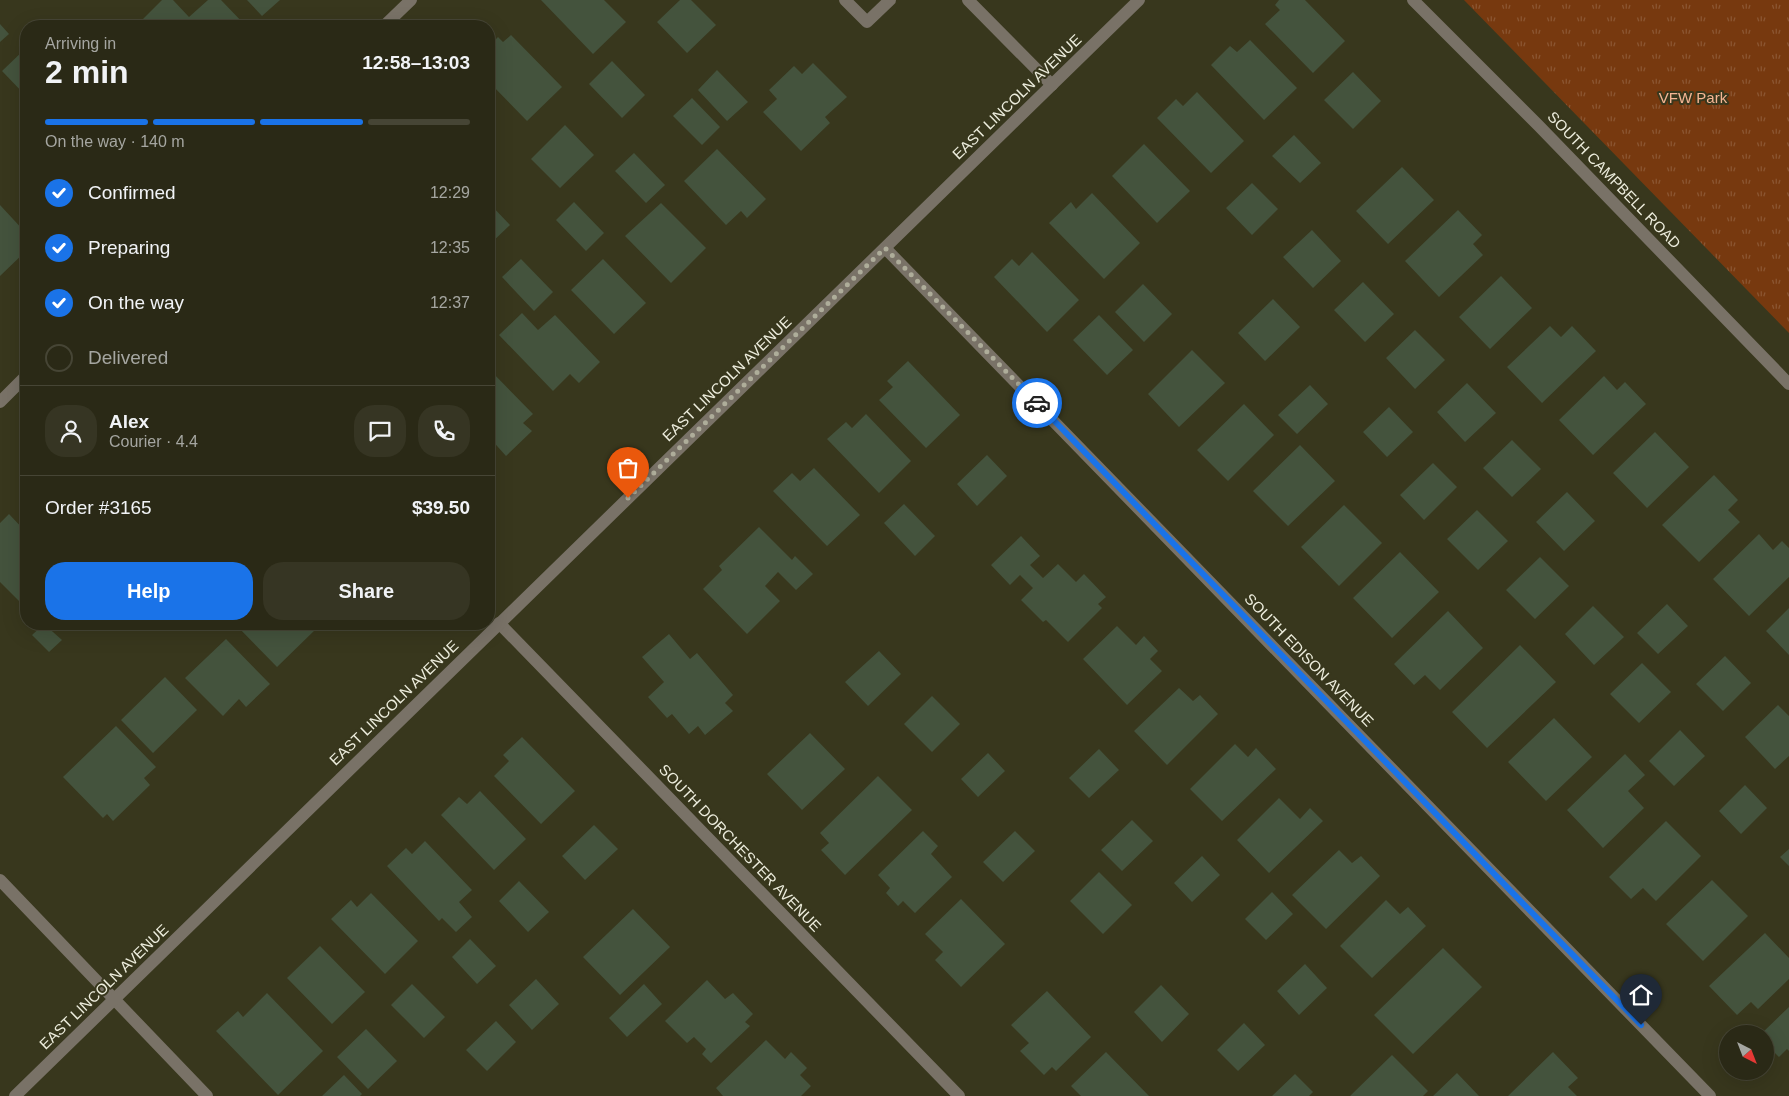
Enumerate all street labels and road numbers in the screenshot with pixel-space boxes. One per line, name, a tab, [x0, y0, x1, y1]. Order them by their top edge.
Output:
street label: EAST LINCOLN AVENUE	[949, 31, 1084, 163]
street label: SOUTH CAMPBELL ROAD	[1544, 108, 1684, 252]
street label: EAST LINCOLN AVENUE	[659, 313, 794, 445]
street label: SOUTH EDISON AVENUE	[1241, 590, 1377, 730]
street label: EAST LINCOLN AVENUE	[326, 637, 461, 769]
street label: SOUTH DORCHESTER AVENUE	[656, 761, 825, 935]
street label: EAST LINCOLN AVENUE	[36, 921, 171, 1053]

